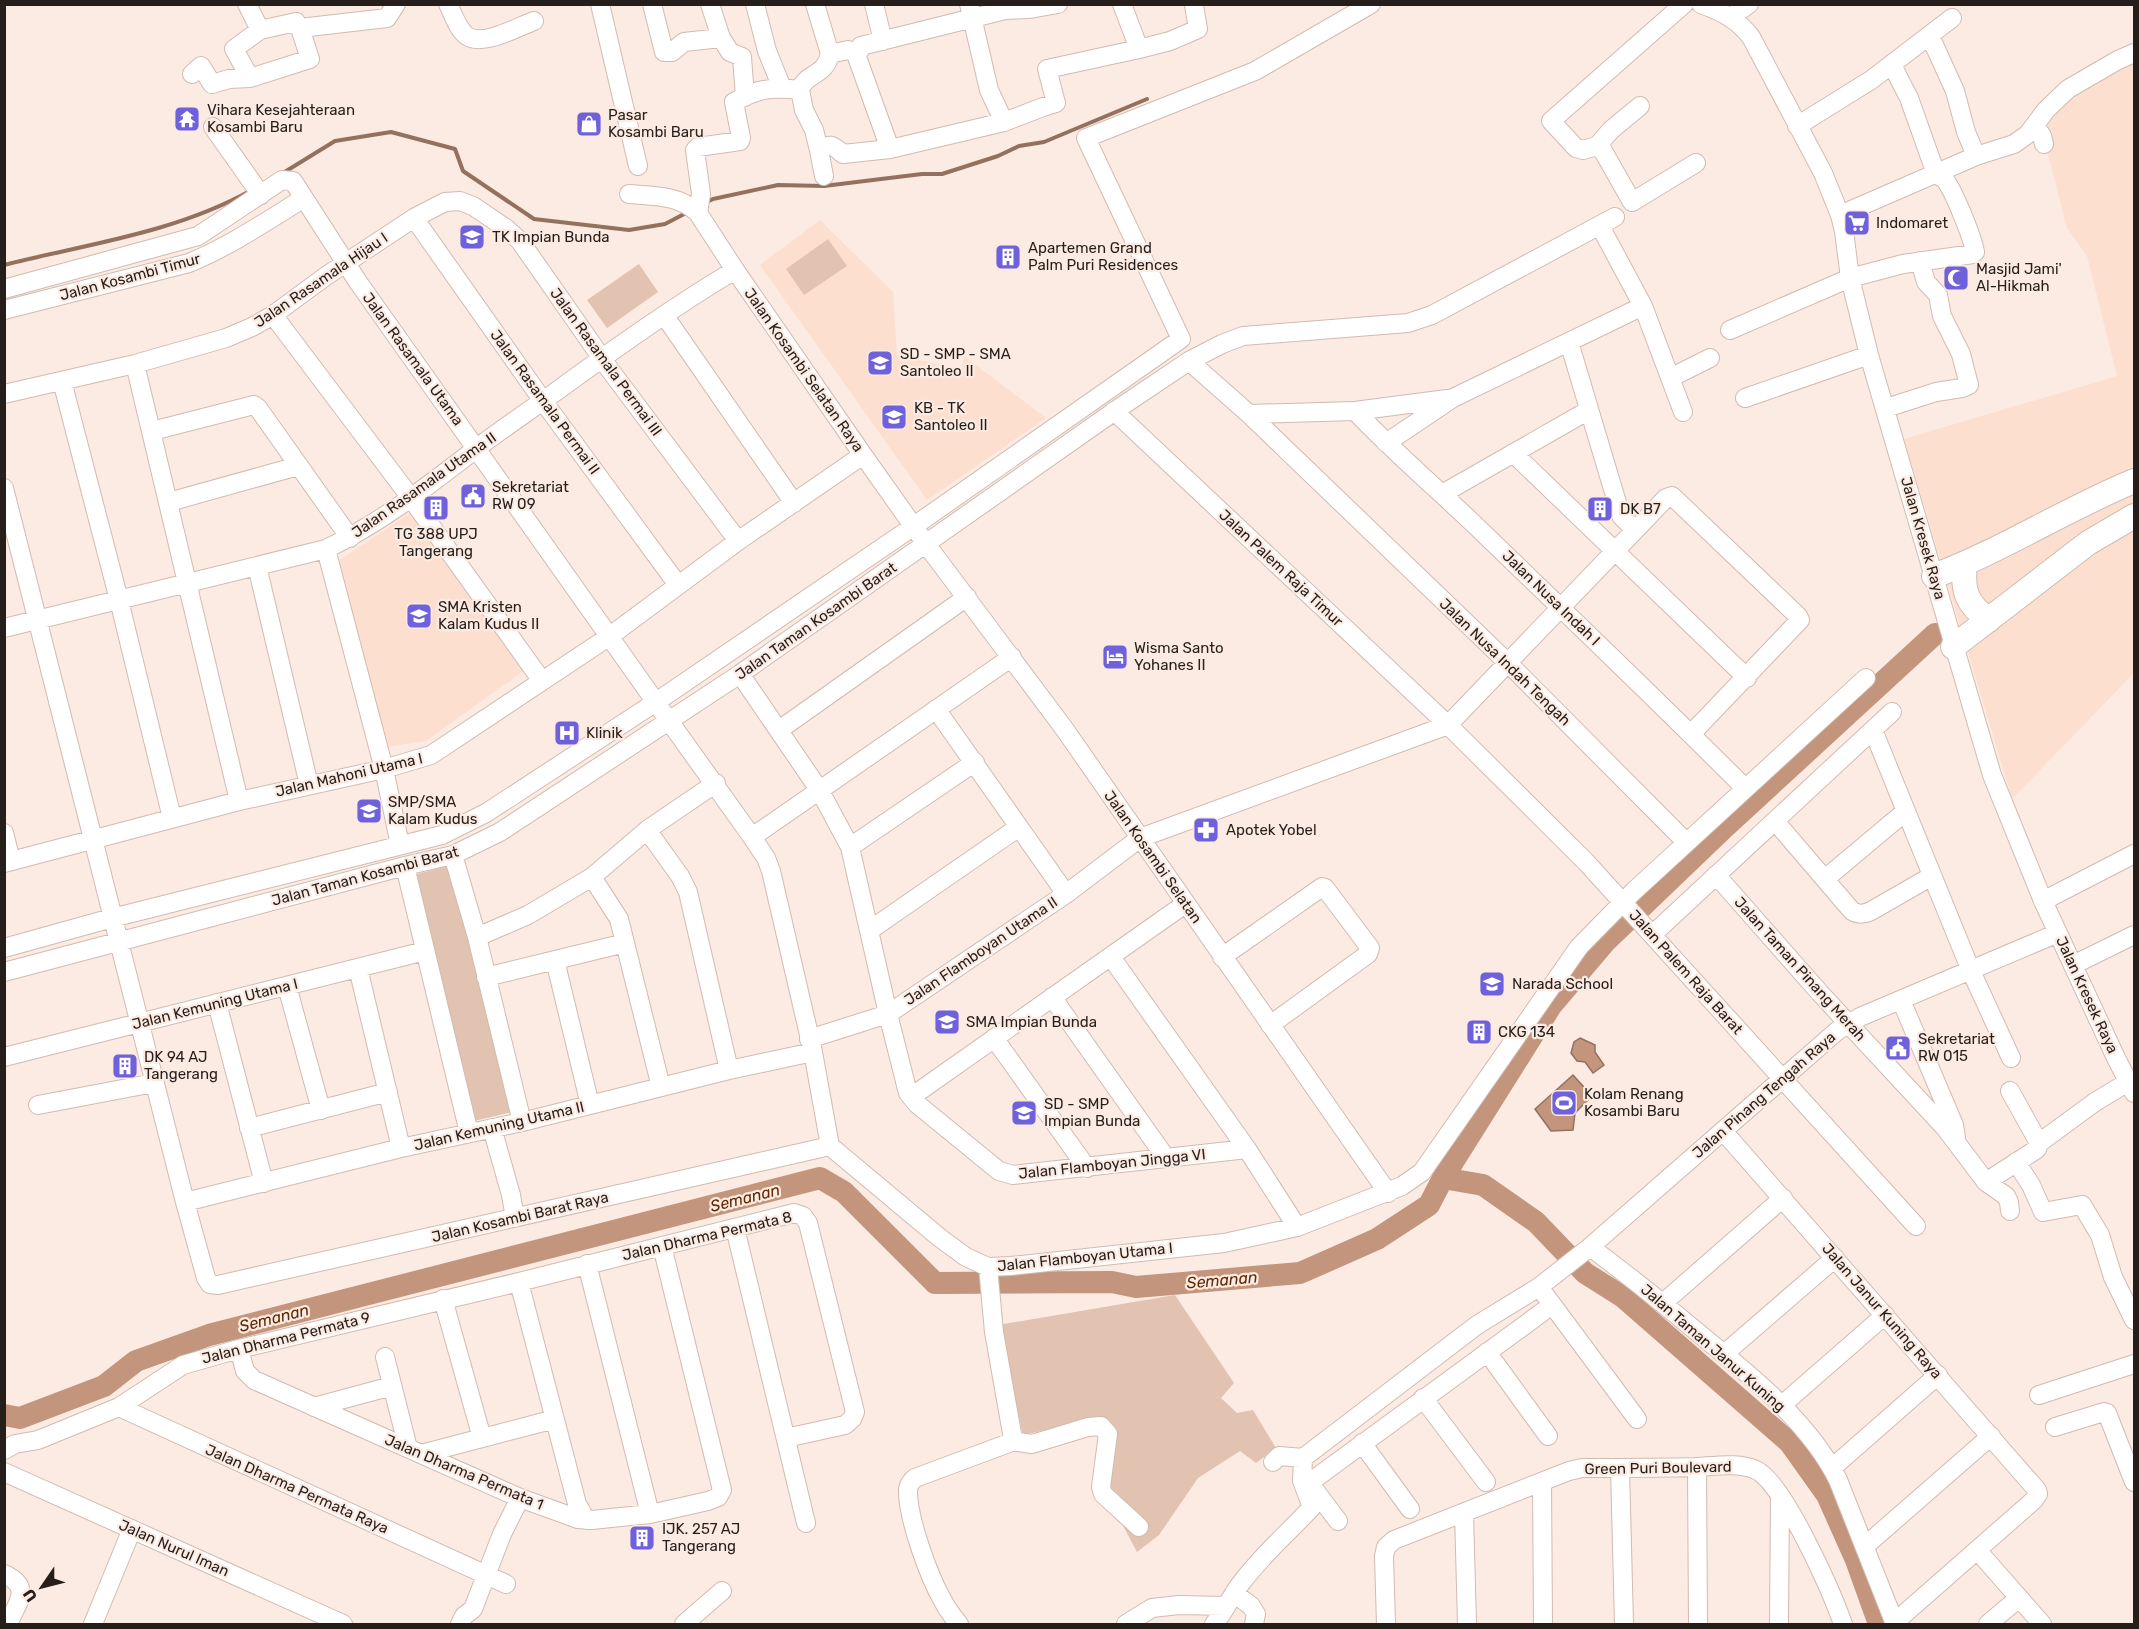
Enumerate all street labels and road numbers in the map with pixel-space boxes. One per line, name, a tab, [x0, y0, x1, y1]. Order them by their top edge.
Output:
street label: Jalan Rasamala Hijau I	[251, 229, 391, 331]
street label: Jalan Kosambi Timur	[58, 249, 203, 304]
street label: Jalan Rasamala Permai III	[546, 285, 666, 439]
street label: Jalan Kosambi Selatan Raya	[740, 285, 868, 455]
street label: Jalan Rasamala Utama	[359, 289, 467, 429]
street label: Jalan Rasamala Permai II	[486, 326, 604, 478]
street label: Jalan Rasamala Utama II	[348, 428, 500, 542]
street label: Jalan Kresek Raya	[1897, 475, 1949, 601]
street label: Jalan Palem Raja Timur	[1215, 506, 1347, 630]
street label: Jalan Nusa Indah I	[1498, 547, 1604, 649]
street label: Jalan Taman Kosambi Barat	[732, 558, 900, 684]
street label: Jalan Nusa Indah Tengah	[1436, 595, 1574, 729]
street label: Jalan Mahoni Utama I	[274, 749, 424, 801]
street label: Jalan Kosambi Selatan	[1100, 787, 1206, 927]
street label: Jalan Taman Kosambi Barat	[270, 842, 460, 910]
street label: Jalan Flamboyan Utama II	[901, 893, 1061, 1009]
street label: Jalan Taman Pinang Merah	[1731, 893, 1869, 1045]
street label: Jalan Palem Raja Barat	[1625, 906, 1747, 1038]
street label: Jalan Kresek Raya	[2052, 934, 2122, 1056]
street label: Jalan Kemuning Utama I	[130, 975, 300, 1033]
street label: Jalan Pinang Tengah Raya	[1689, 1028, 1839, 1162]
street label: Jalan Kemuning Utama II	[412, 1098, 586, 1154]
street label: Jalan Flamboyan Jingga VI	[1017, 1145, 1207, 1183]
street label: Jalan Kosambi Barat Raya	[430, 1188, 610, 1246]
street label: Jalan Dharma Permata 8	[620, 1208, 794, 1264]
street label: Jalan Flamboyan Utama I	[996, 1239, 1174, 1275]
street label: Jalan Janur Kuning Raya	[1818, 1240, 1946, 1382]
street label: Jalan Taman Janur Kuning	[1637, 1280, 1789, 1416]
street label: Jalan Dharma Permata 9	[200, 1308, 372, 1368]
street label: Jalan Dharma Permata 1	[382, 1430, 546, 1514]
street label: Jalan Dharma Permata Raya	[203, 1440, 391, 1538]
street label: Green Puri Boulevard	[1584, 1458, 1732, 1478]
street label: Jalan Nurul Iman	[116, 1516, 232, 1580]

